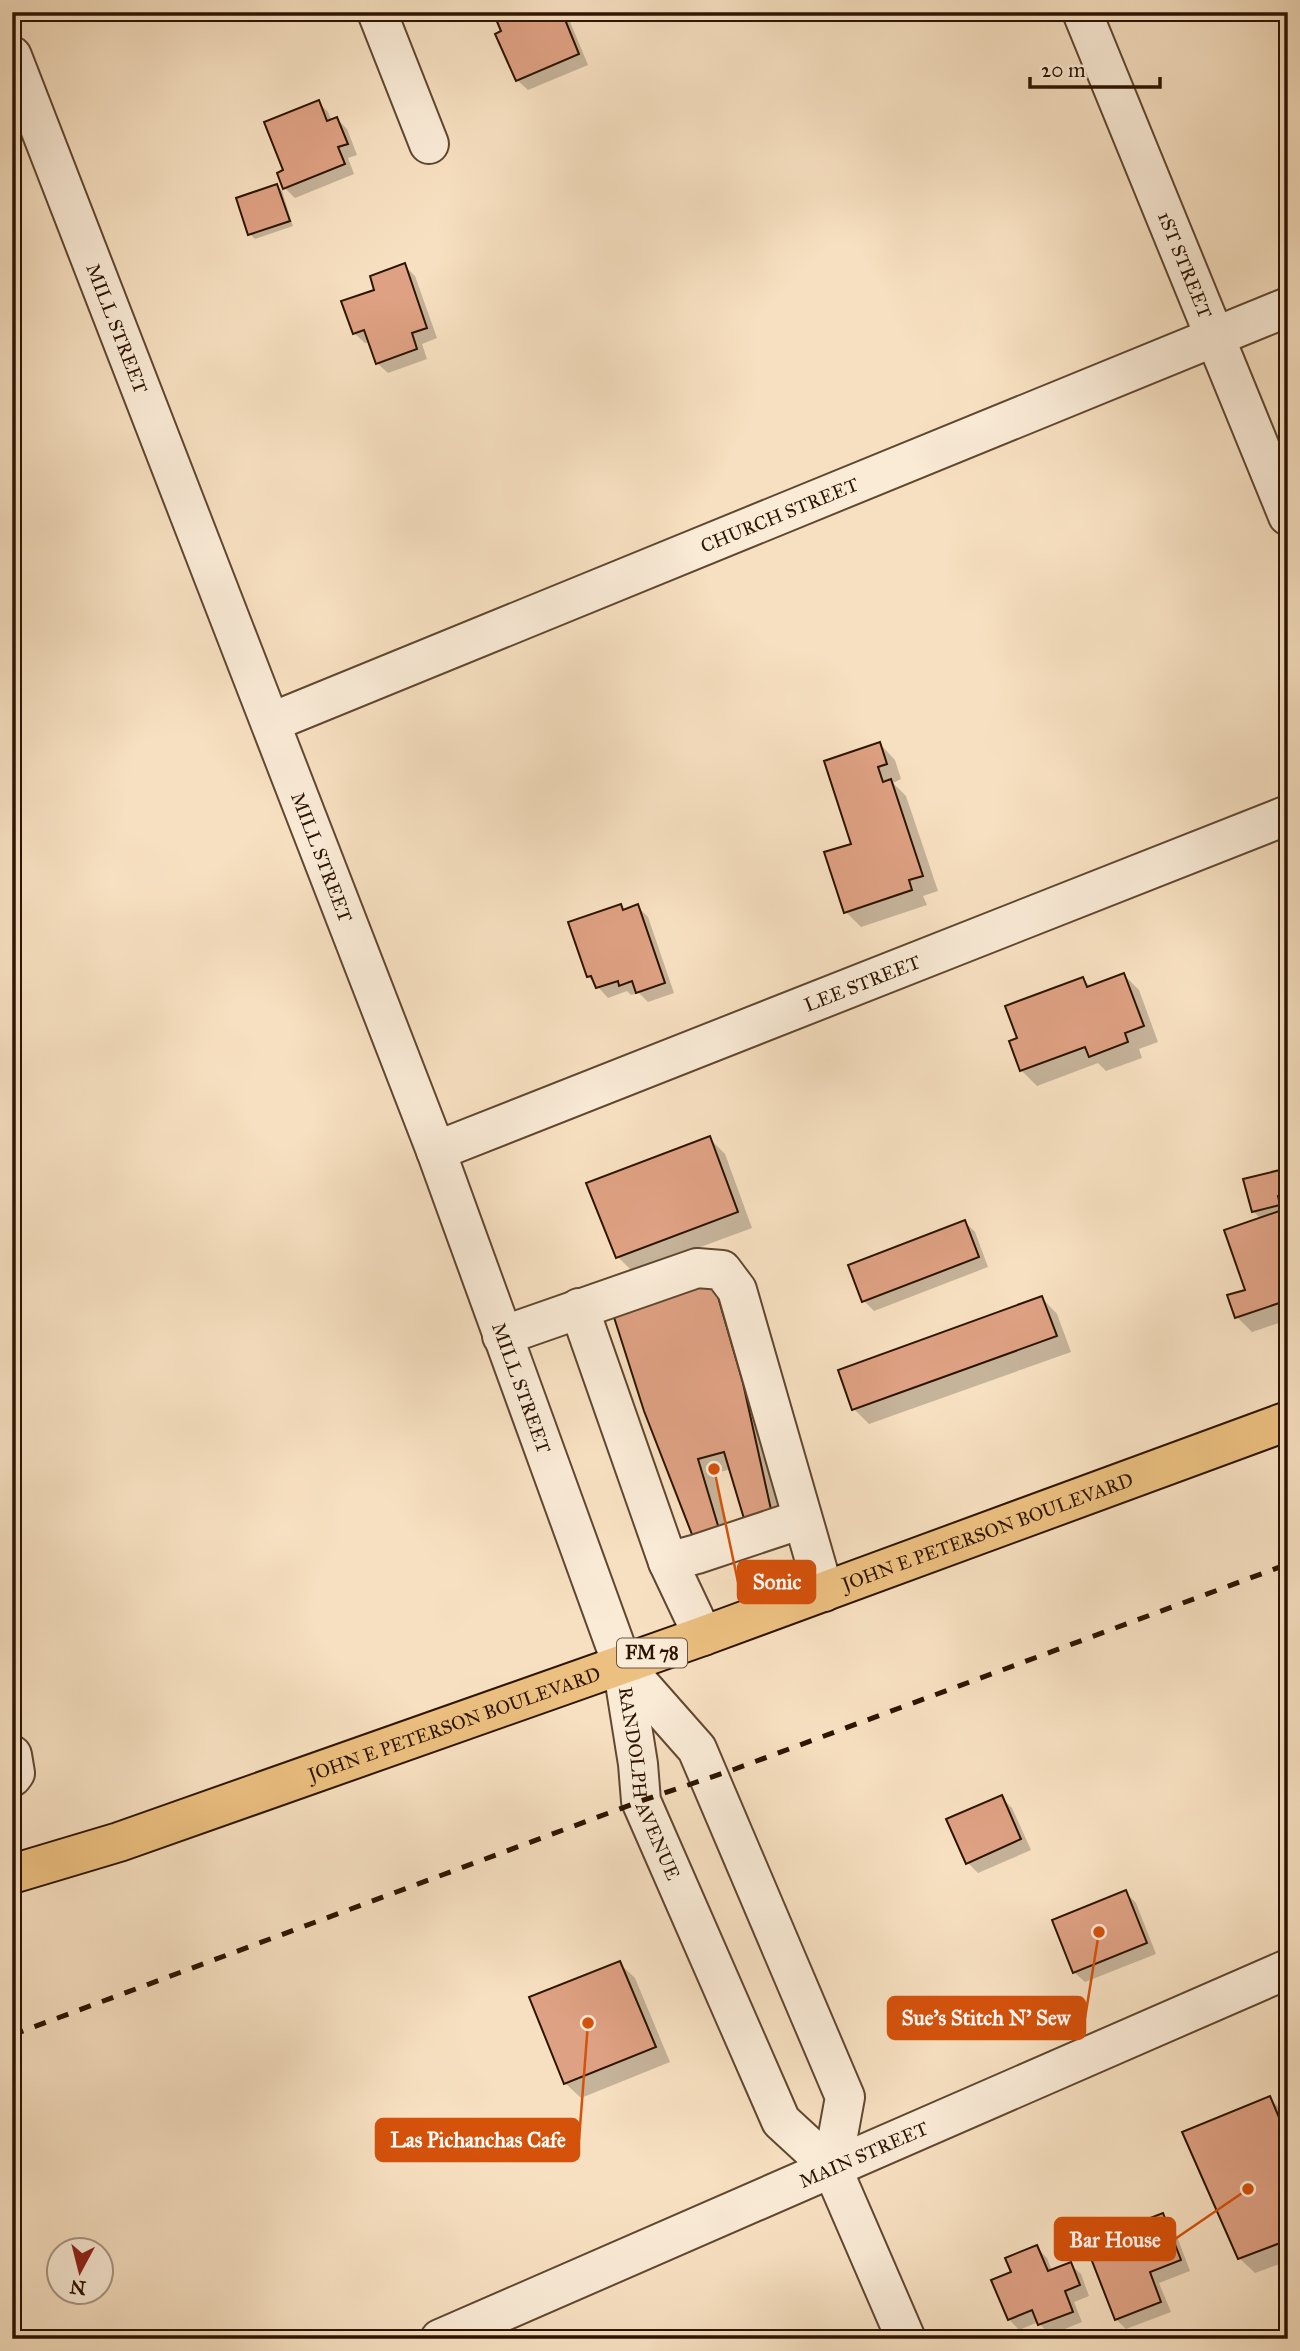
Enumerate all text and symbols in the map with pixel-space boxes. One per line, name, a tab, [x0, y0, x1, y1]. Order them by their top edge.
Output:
scale bar	[1030, 46, 1160, 90]
text: 20 m	[1041, 57, 1086, 83]
street label: 1ST STREET	[1153, 208, 1217, 321]
street label: MILL STREET	[82, 260, 153, 397]
street label: CHURCH STREET	[697, 472, 862, 557]
street label: MILL STREET	[287, 789, 358, 925]
street label: LEE STREET	[801, 950, 924, 1016]
street label: MILL STREET	[488, 1319, 556, 1456]
street label: JOHN E PETERSON BOULEVARD	[837, 1467, 1136, 1597]
callout: Sonic	[738, 1561, 815, 1603]
text: Sonic	[753, 1569, 802, 1595]
road number: FM 78	[617, 1638, 687, 1668]
street label: JOHN E PETERSON BOULEVARD	[303, 1662, 603, 1788]
street label: RANDOLPH AVENUE	[614, 1685, 686, 1884]
callout: Sue's Stitch N' Sew	[888, 1997, 1085, 2039]
text: Sue's Stitch N' Sew	[901, 2005, 1072, 2031]
street label: MAIN STREET	[795, 2116, 931, 2192]
callout: Las Pichanchas Cafe	[376, 2119, 579, 2161]
text: Las Pichanchas Cafe	[390, 2127, 566, 2153]
callout: Bar House	[1055, 2218, 1175, 2260]
text: Bar House	[1069, 2227, 1161, 2253]
north arrow	[46, 2236, 116, 2306]
text: N	[69, 2275, 87, 2300]

